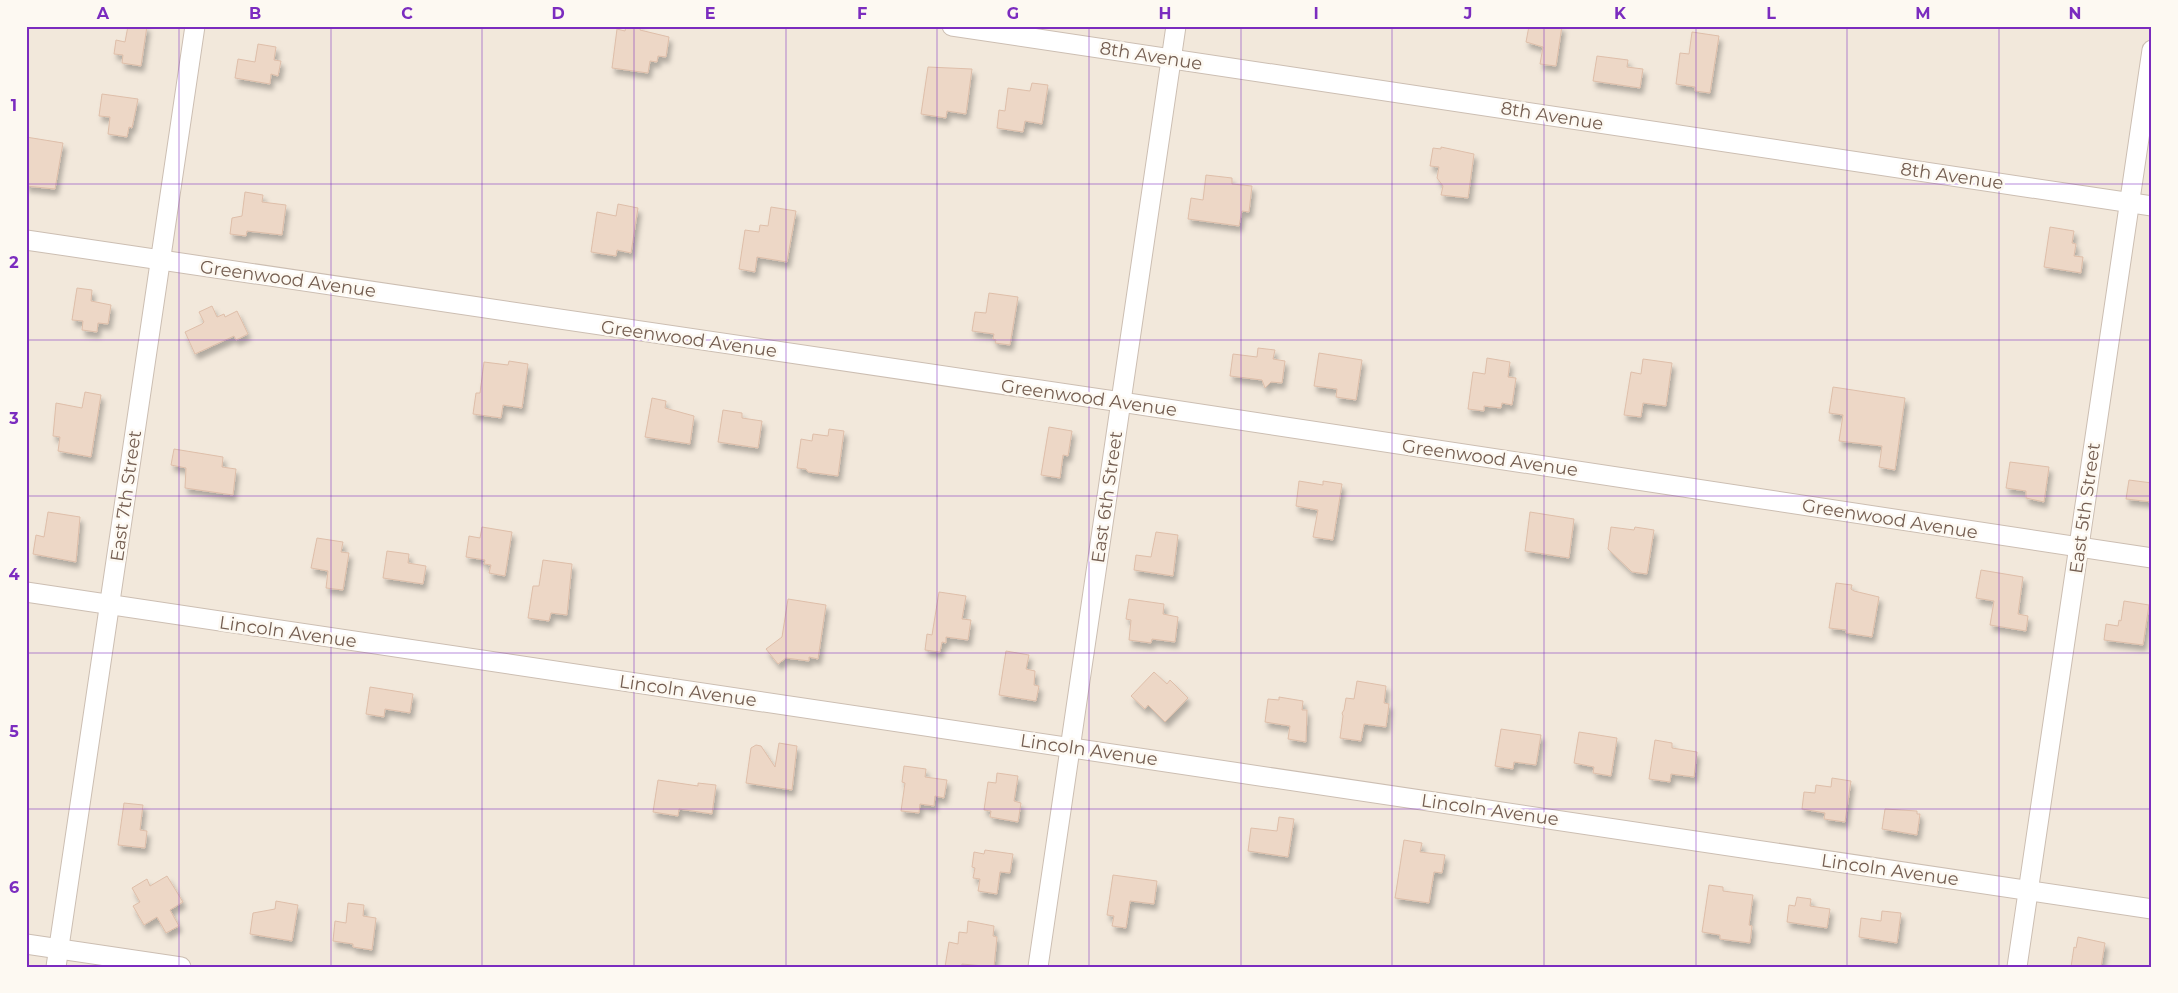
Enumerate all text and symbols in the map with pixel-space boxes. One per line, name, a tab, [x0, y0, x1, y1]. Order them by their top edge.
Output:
text: A	[96, 4, 110, 23]
text: B	[249, 4, 261, 23]
text: C	[401, 4, 413, 23]
text: D	[551, 4, 565, 23]
text: E	[705, 4, 715, 23]
text: F	[857, 4, 867, 23]
text: G	[1007, 4, 1019, 23]
text: H	[1159, 4, 1171, 23]
text: I	[1313, 4, 1319, 23]
text: J	[1463, 4, 1472, 23]
text: K	[1614, 4, 1627, 23]
text: L	[1766, 4, 1776, 23]
text: M	[1915, 4, 1931, 23]
text: N	[2069, 4, 2081, 23]
street label: 8th Avenue	[1098, 37, 1204, 75]
text: 1	[11, 96, 17, 115]
street label: 8th Avenue	[1499, 97, 1605, 135]
street label: 8th Avenue	[1899, 158, 2005, 194]
text: 2	[9, 253, 19, 272]
street label: Greenwood Avenue	[199, 256, 378, 302]
street label: Greenwood Avenue	[600, 316, 779, 362]
street label: Greenwood Avenue	[1000, 375, 1179, 421]
text: 3	[8, 409, 19, 428]
street label: East 7th Street	[106, 429, 146, 563]
street label: East 6th Street	[1087, 430, 1127, 564]
street label: Greenwood Avenue	[1401, 435, 1580, 481]
street label: East 5th Street	[2065, 441, 2105, 575]
street label: Greenwood Avenue	[1801, 494, 1980, 544]
text: 4	[8, 565, 20, 584]
street label: Lincoln Avenue	[218, 611, 358, 653]
street label: Lincoln Avenue	[618, 670, 758, 712]
text: 5	[9, 722, 19, 741]
street label: Lincoln Avenue	[1019, 729, 1159, 771]
street label: Lincoln Avenue	[1420, 789, 1560, 831]
street label: Lincoln Avenue	[1820, 849, 1960, 891]
text: 6	[9, 878, 19, 897]

